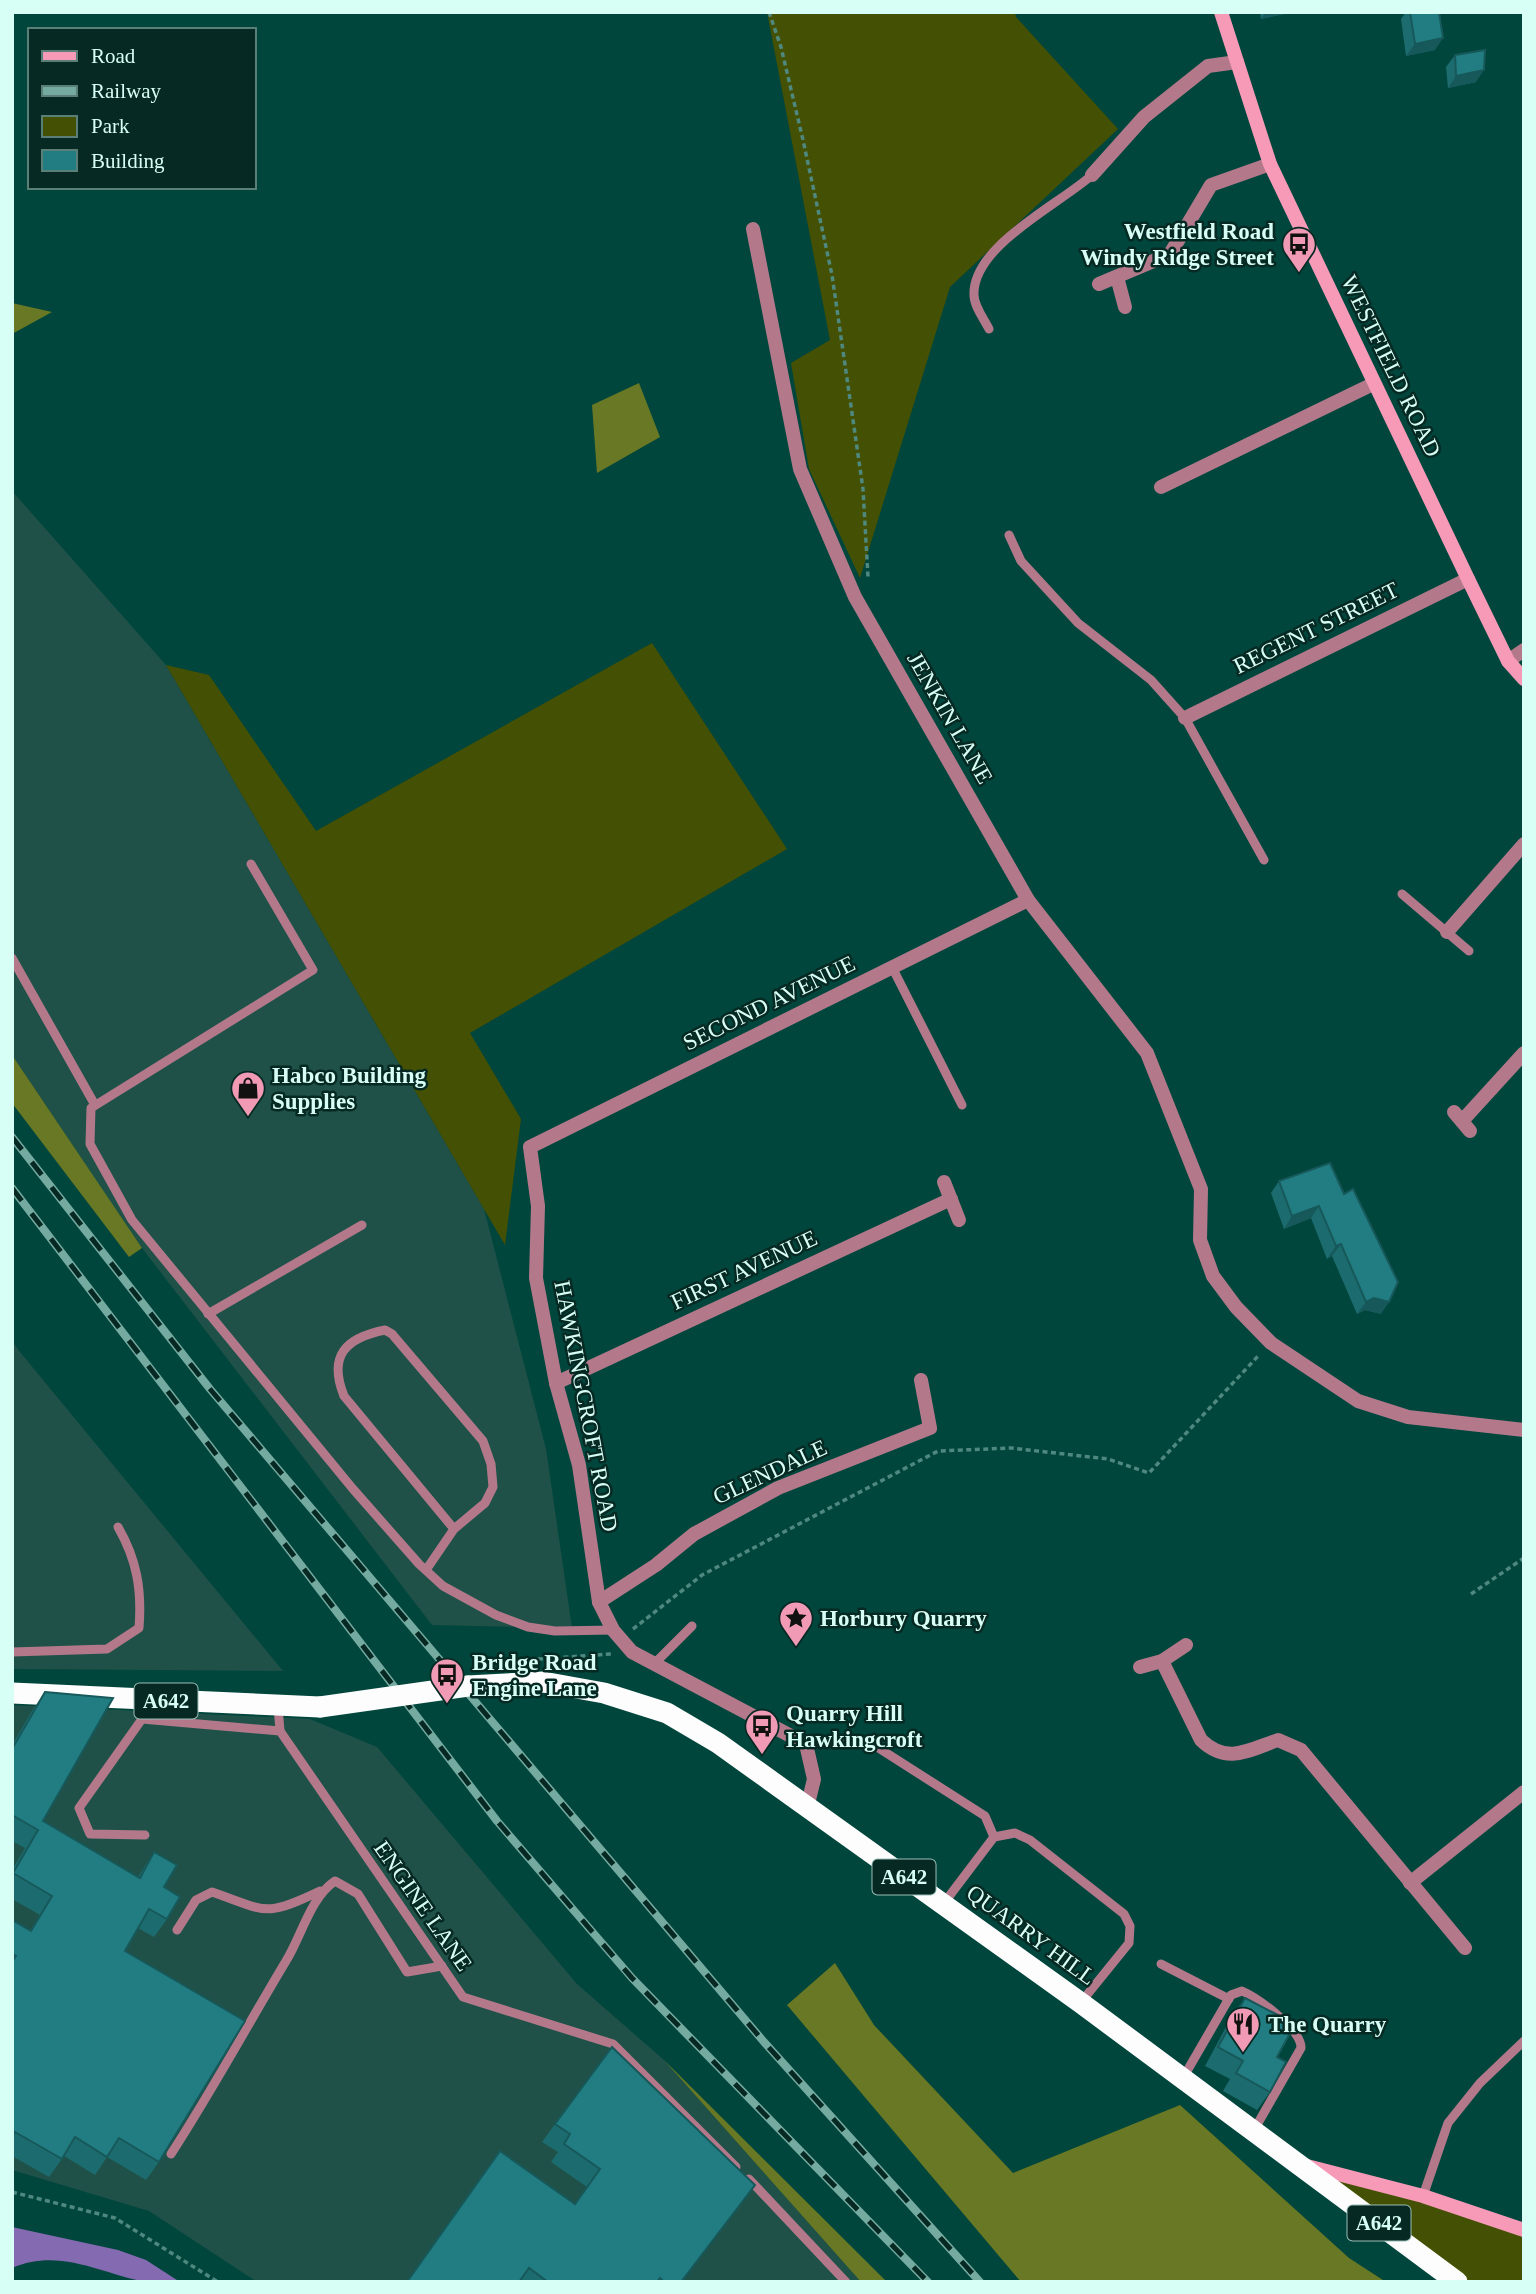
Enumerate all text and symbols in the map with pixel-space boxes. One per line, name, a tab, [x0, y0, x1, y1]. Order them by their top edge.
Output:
legend	[28, 28, 256, 189]
text: Road	[91, 44, 136, 68]
text: Railway	[91, 79, 161, 103]
text: Park	[91, 114, 130, 138]
text: Building	[91, 149, 165, 173]
place label: Westfield Road Windy Ridge Street	[1081, 219, 1274, 270]
bus stop icon: Westfield Road Windy Ridge Street	[1280, 225, 1318, 274]
street label: WESTFIELD ROAD	[1336, 271, 1446, 461]
street label: REGENT STREET	[1229, 577, 1403, 679]
street label: JENKIN LANE	[902, 648, 998, 788]
street label: SECOND AVENUE	[679, 951, 859, 1055]
place label: Habco Building Supplies	[272, 1063, 427, 1114]
shop icon: Habco Building Supplies	[229, 1069, 267, 1118]
street label: FIRST AVENUE	[667, 1225, 821, 1315]
street label: HAWKINGCROFT ROAD	[549, 1278, 623, 1534]
street label: GLENDALE	[709, 1435, 831, 1509]
place icon: Horbury Quarry	[777, 1599, 815, 1648]
place label: Horbury Quarry	[820, 1606, 987, 1631]
place label: Bridge Road Engine Lane	[472, 1650, 597, 1701]
bus stop icon: Bridge Road Engine Lane	[428, 1656, 466, 1705]
road number: A642	[134, 1684, 198, 1718]
place label: Quarry Hill Hawkingcroft	[786, 1701, 923, 1752]
bus stop icon: Quarry Hill Hawkingcroft	[743, 1707, 781, 1756]
street label: ENGINE LANE	[369, 1836, 477, 1976]
road number: A642	[872, 1860, 936, 1895]
street label: QUARRY HILL	[962, 1880, 1100, 1990]
restaurant icon: The Quarry	[1224, 2005, 1262, 2054]
place label: The Quarry	[1268, 2012, 1387, 2037]
road number: A642	[1348, 2206, 1410, 2240]

